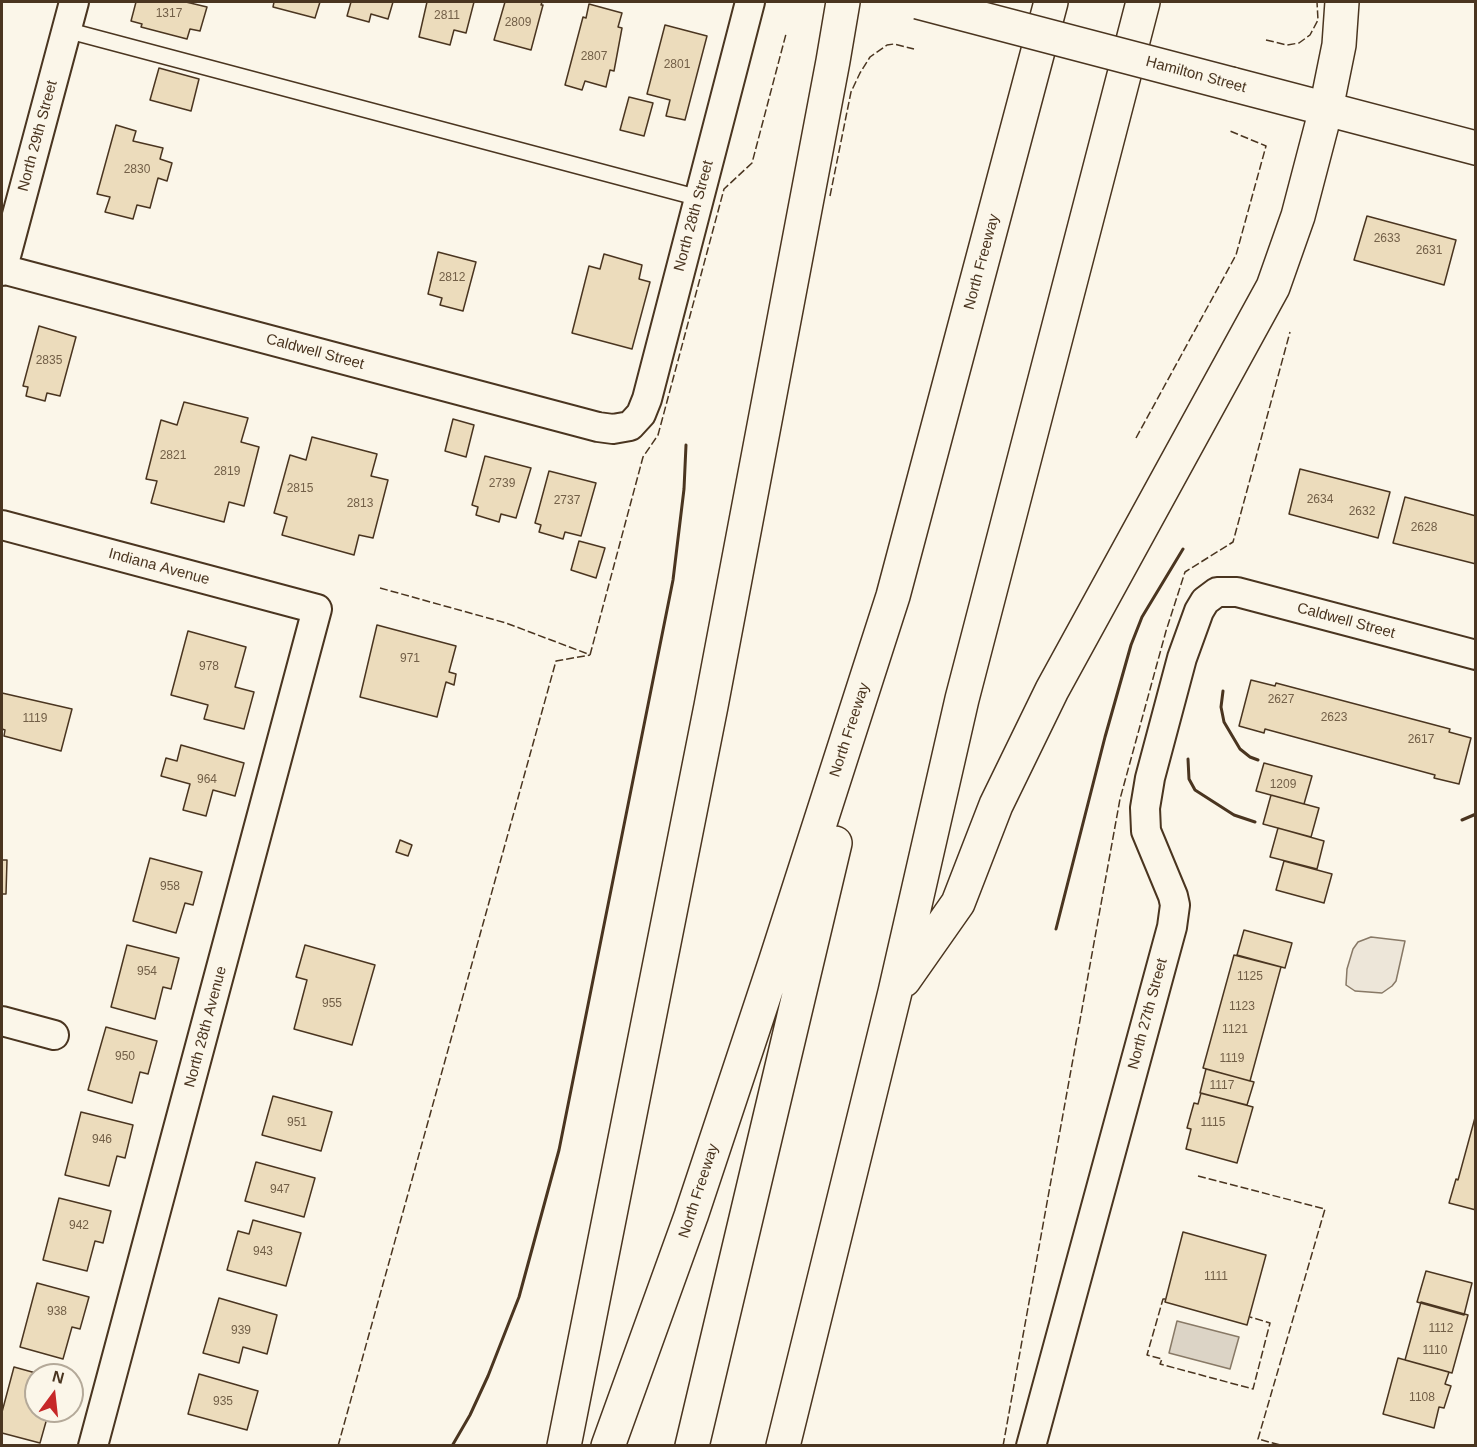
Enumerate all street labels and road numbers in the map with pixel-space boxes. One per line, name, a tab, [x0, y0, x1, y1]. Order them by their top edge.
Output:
street label: Hamilton Street	[1144, 53, 1248, 97]
street label: North 29th Street	[15, 79, 61, 193]
street label: North 28th Street	[671, 159, 717, 273]
street label: North Freeway	[961, 212, 1003, 312]
street label: Caldwell Street	[264, 330, 366, 374]
street label: Indiana Avenue	[106, 545, 212, 589]
street label: Caldwell Street	[1295, 599, 1397, 643]
street label: North Freeway	[826, 680, 874, 780]
street label: North 27th Street	[1125, 957, 1171, 1071]
street label: North 28th Avenue	[181, 964, 231, 1090]
street label: North Freeway	[675, 1141, 723, 1241]

